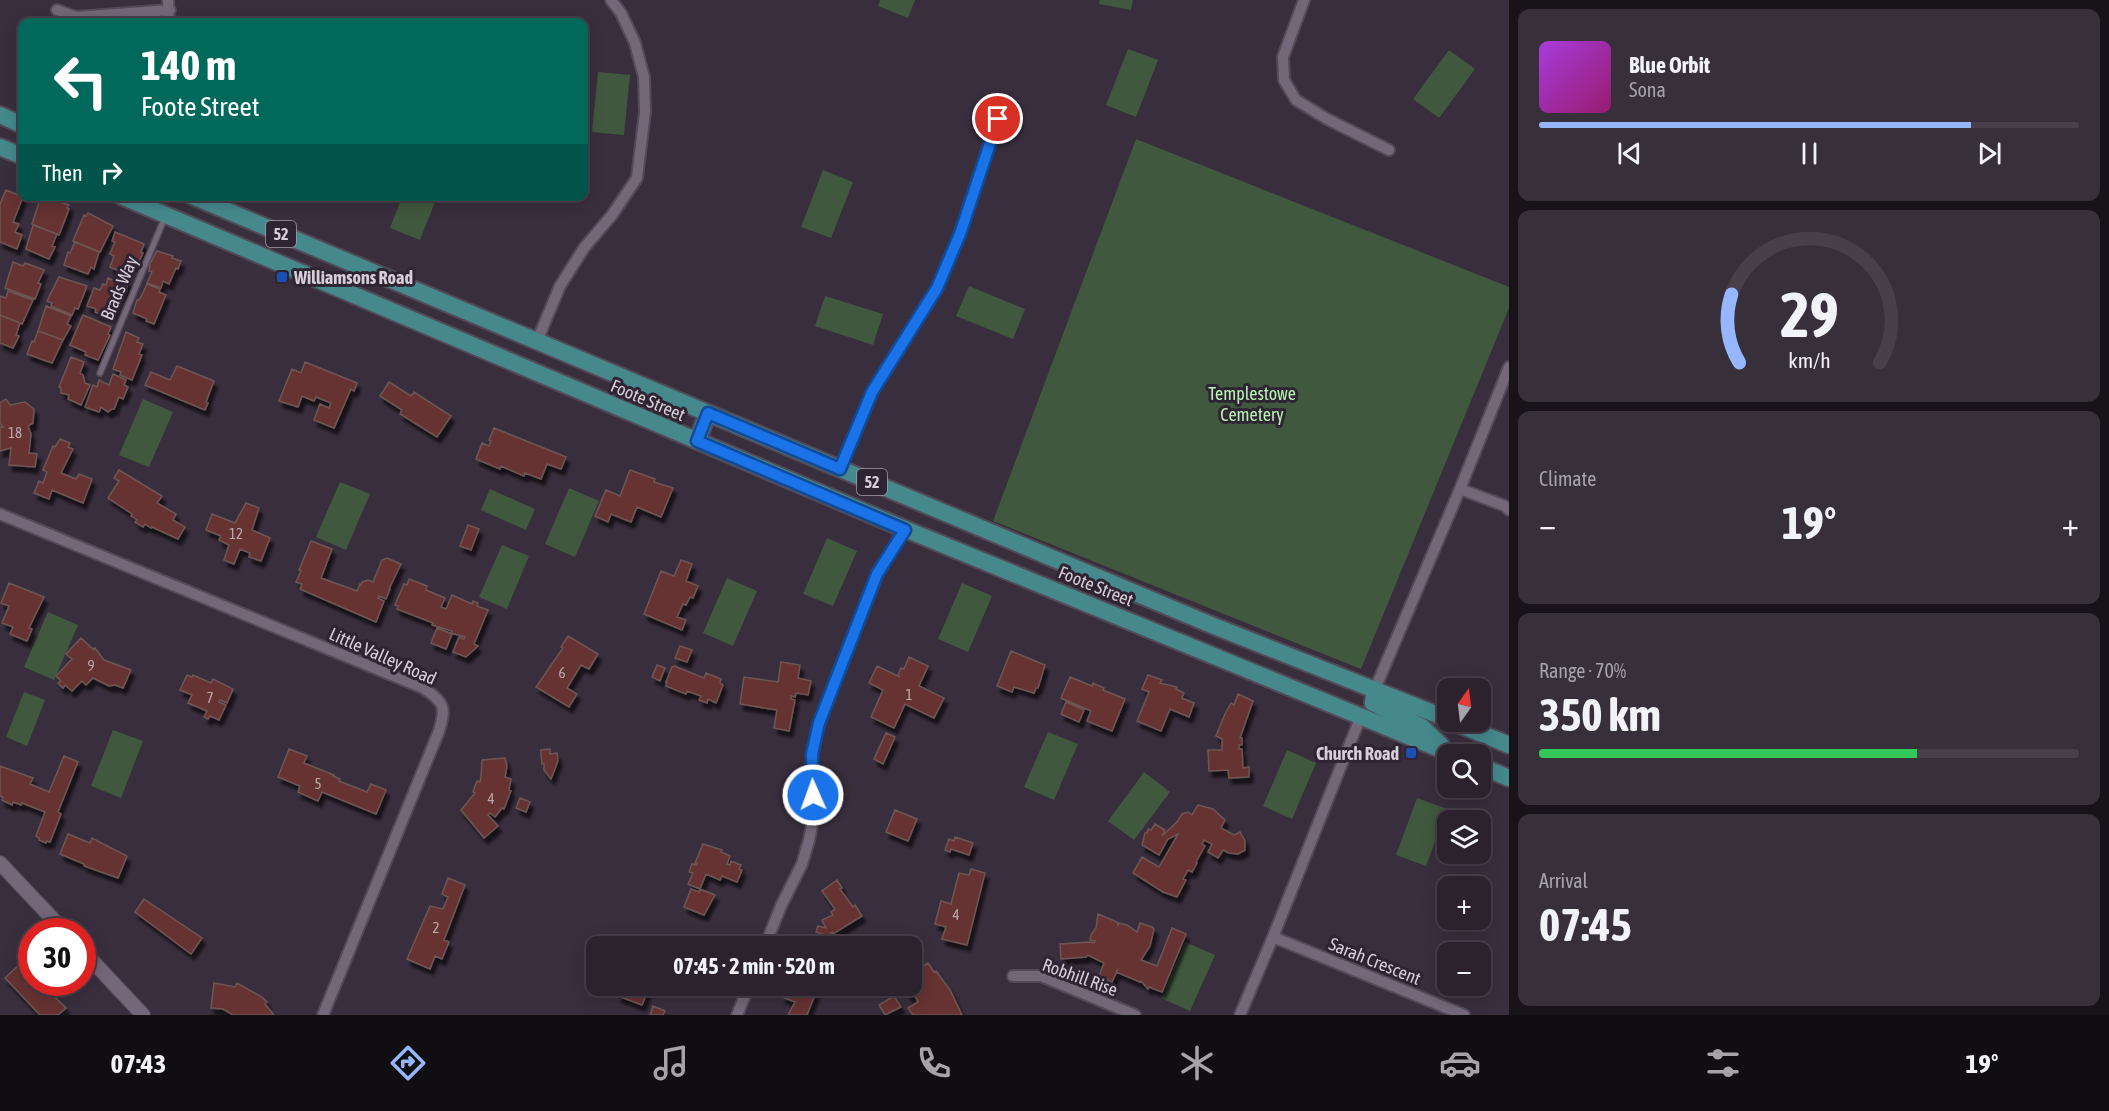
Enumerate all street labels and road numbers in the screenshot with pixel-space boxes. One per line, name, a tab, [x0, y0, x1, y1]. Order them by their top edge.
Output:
road number: 52	[266, 221, 296, 247]
street label: Brads Way	[96, 253, 142, 323]
street label: Foote Street	[608, 375, 688, 425]
road number: 52	[857, 469, 887, 495]
street label: Foote Street	[1055, 561, 1137, 611]
street label: Little Valley Road	[326, 623, 440, 689]
street label: Sarah Crescent	[1326, 933, 1424, 989]
street label: Robhill Rise	[1040, 954, 1120, 1000]

